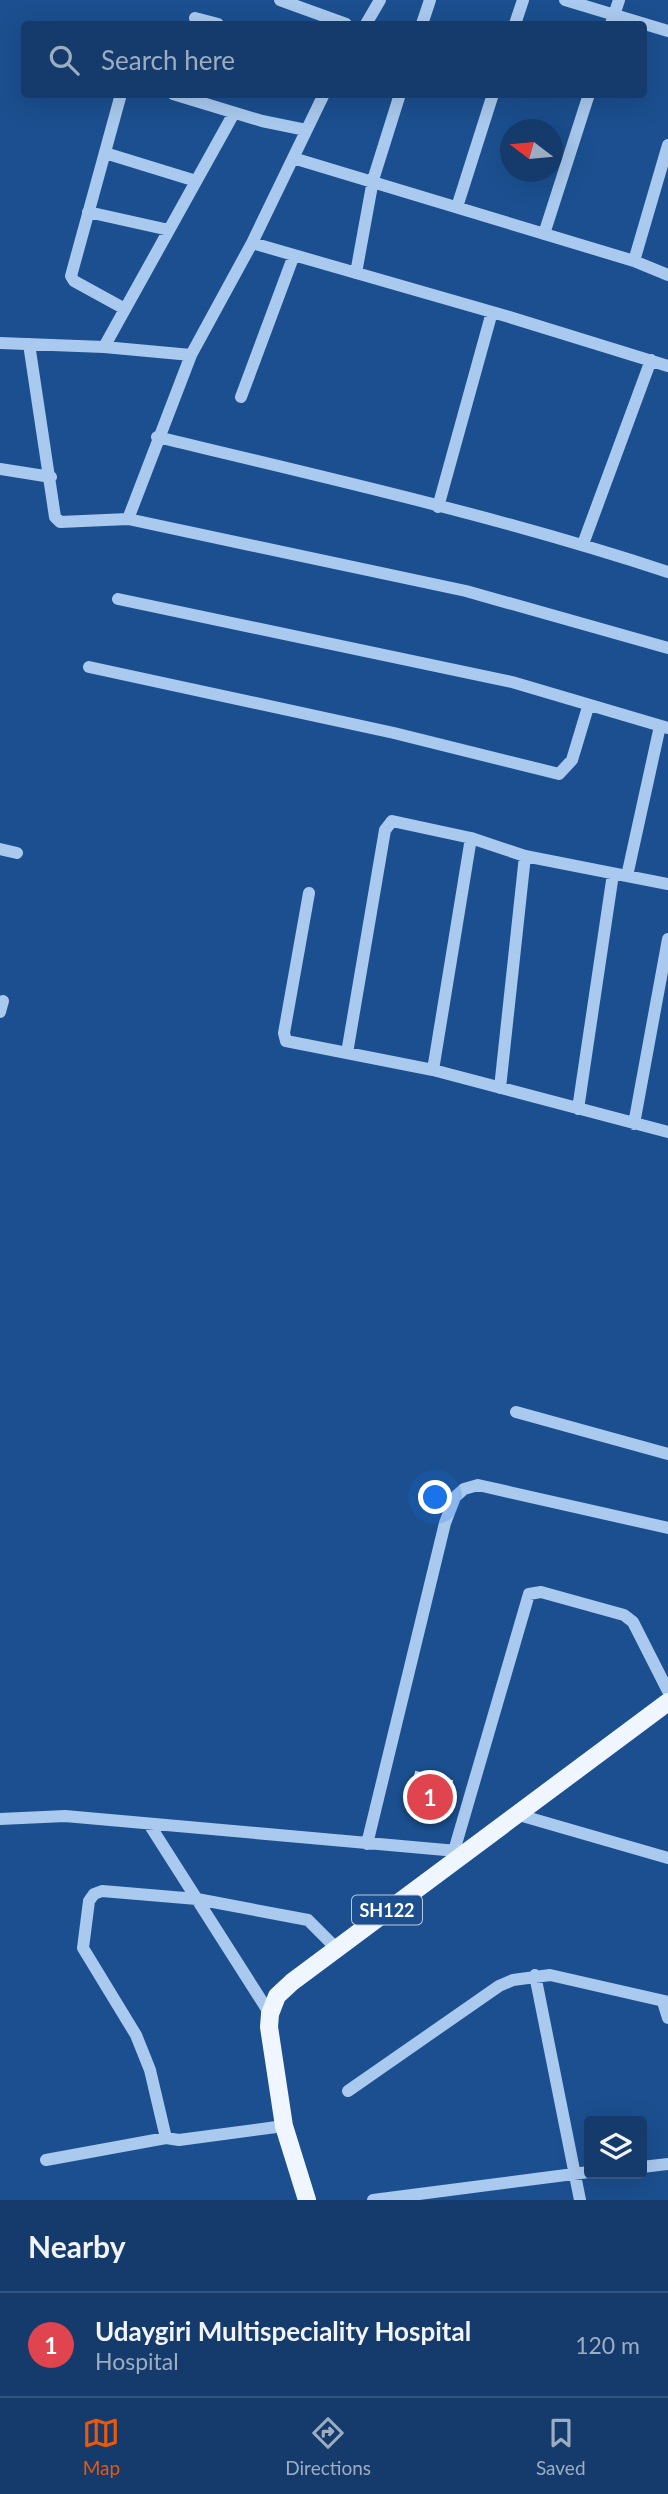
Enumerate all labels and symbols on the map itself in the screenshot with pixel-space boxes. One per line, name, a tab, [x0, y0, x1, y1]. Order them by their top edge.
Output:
north arrow	[500, 119, 563, 182]
your location	[418, 1480, 452, 1514]
pin: 1	[407, 1771, 453, 1823]
road number: SH122	[352, 1896, 422, 1924]

